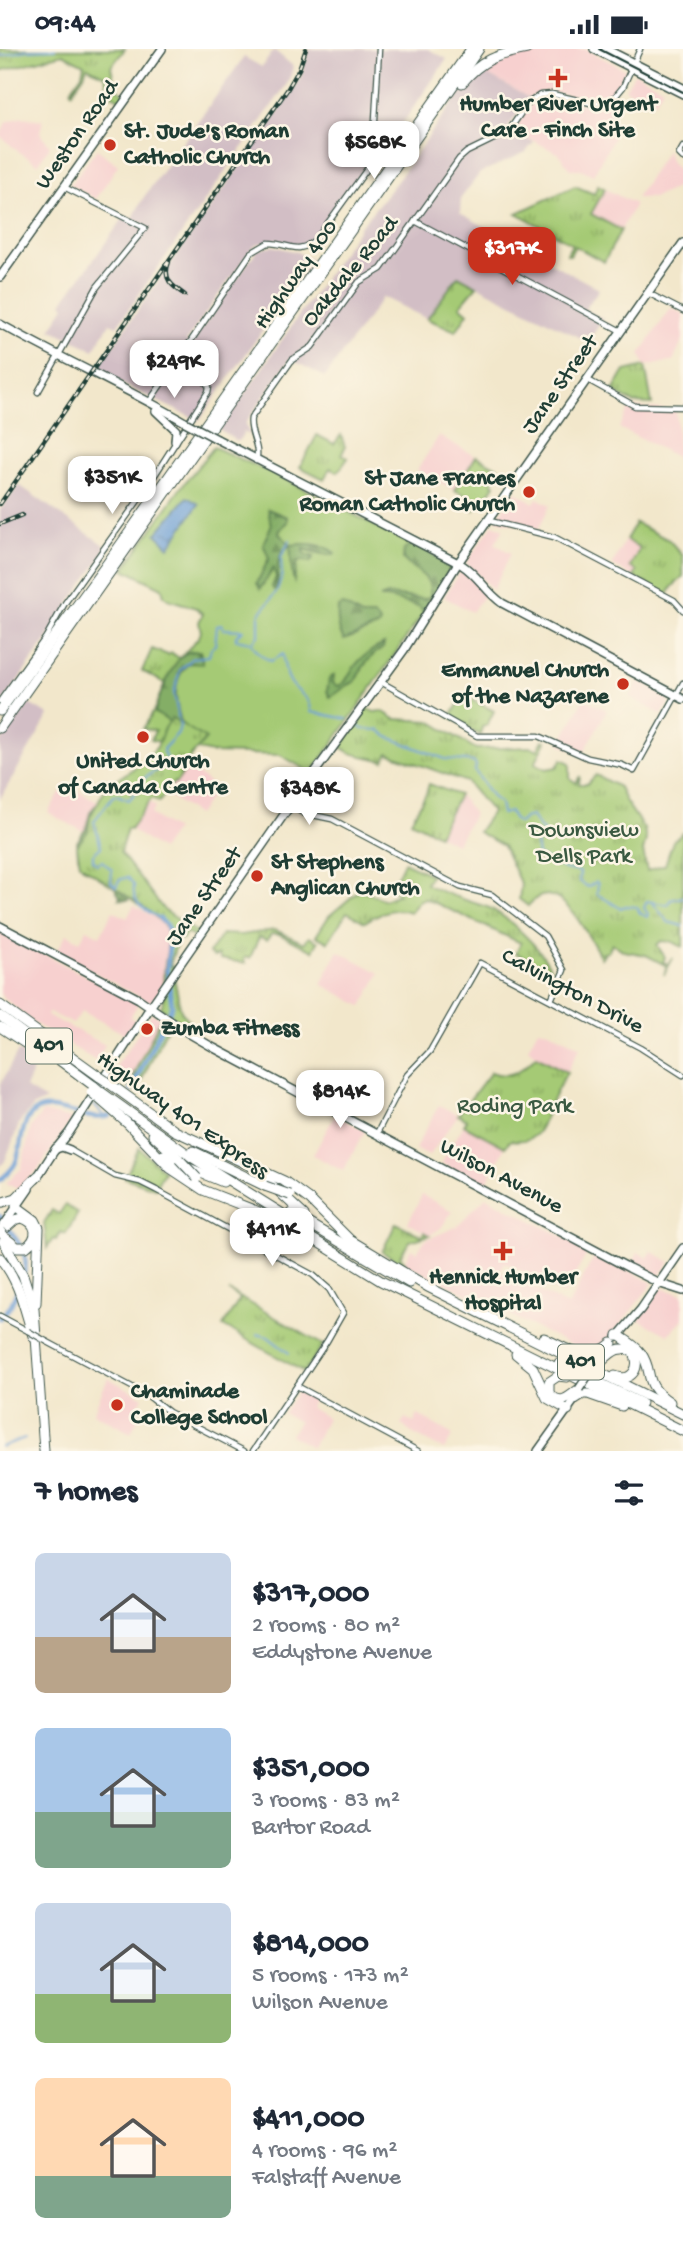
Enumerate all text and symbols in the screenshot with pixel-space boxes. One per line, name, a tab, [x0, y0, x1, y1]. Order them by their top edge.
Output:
text: 09:44	[35, 9, 96, 40]
marker: Humber River Urgent Care - Finch Site	[548, 68, 568, 88]
street label: Weston Road	[30, 74, 127, 195]
place label: Humber River Urgent Care - Finch Site	[459, 92, 659, 145]
place label: St. Jude's Roman Catholic Church	[124, 119, 290, 172]
pin: $568K	[325, 121, 423, 181]
text: $568K	[344, 130, 404, 157]
marker: St. Jude's Roman Catholic Church	[102, 137, 118, 153]
street label: Oakdale Road	[297, 210, 406, 333]
street label: Highway 400	[249, 215, 345, 335]
pin: $317K	[463, 227, 561, 287]
text: $317K	[484, 236, 540, 263]
street label: Jane Street	[517, 329, 606, 440]
pin: $249K	[125, 341, 223, 400]
text: $249K	[146, 349, 202, 376]
pin: $351K	[63, 456, 161, 516]
text: $351K	[84, 465, 140, 492]
place label: St Jane Frances Roman Catholic Church	[298, 466, 517, 519]
marker: St Jane Frances Roman Catholic Church	[521, 484, 537, 500]
place label: Emmanuel Church of the Nazarene	[441, 658, 610, 711]
marker: Emmanuel Church of the Nazarene	[615, 676, 631, 692]
marker: United Church of Canada Centre	[135, 729, 151, 745]
place label: United Church of Canada Centre	[57, 749, 229, 802]
pin: $348K	[260, 767, 358, 827]
text: $348K	[280, 776, 338, 803]
park label: Downsview Dells Park	[528, 818, 639, 871]
street label: Jane Street	[161, 841, 250, 952]
place label: St Stephens Anglican Church	[270, 850, 420, 903]
marker: St Stephens Anglican Church	[249, 868, 265, 884]
street label: Calvington Drive	[496, 943, 649, 1041]
place label: Zumba Fitness	[161, 1016, 301, 1043]
marker: Zumba Fitness	[139, 1021, 155, 1037]
road number: 401	[26, 1028, 72, 1063]
street label: Highway 401 Express	[91, 1046, 274, 1186]
pin: $814K	[291, 1070, 389, 1130]
text: $814K	[312, 1079, 368, 1106]
park label: Roding Park	[457, 1094, 576, 1121]
street label: Wilson Avenue	[435, 1133, 568, 1221]
pin: $411K	[223, 1209, 321, 1268]
text: $411K	[246, 1217, 298, 1244]
marker: Hennick Humber Hospital	[493, 1241, 513, 1261]
place label: Hennick Humber Hospital	[429, 1265, 580, 1318]
road number: 401	[558, 1345, 604, 1379]
place label: Chaminade College School	[131, 1379, 268, 1432]
marker: Chaminade College School	[109, 1397, 125, 1413]
icon: filters	[610, 1474, 648, 1512]
text: 7 homes	[35, 1476, 137, 1511]
text: $317,000	[252, 1578, 369, 1613]
icon: home	[91, 1581, 175, 1665]
text: 2 rooms · 80 m²	[252, 1613, 400, 1640]
text: Eddystone Avenue	[252, 1640, 432, 1667]
text: $351,000	[252, 1753, 369, 1788]
icon: home	[91, 1756, 175, 1840]
text: 3 rooms · 83 m²	[252, 1788, 400, 1815]
text: Bartor Road	[252, 1815, 370, 1842]
text: $814,000	[252, 1928, 369, 1963]
icon: home	[91, 1931, 175, 2015]
text: 5 rooms · 173 m²	[252, 1963, 409, 1990]
text: Wilson Avenue	[252, 1990, 388, 2017]
text: $411,000	[252, 2103, 364, 2138]
icon: home	[91, 2106, 175, 2190]
text: 4 rooms · 96 m²	[252, 2138, 397, 2165]
text: Falstaff Avenue	[252, 2165, 401, 2192]

